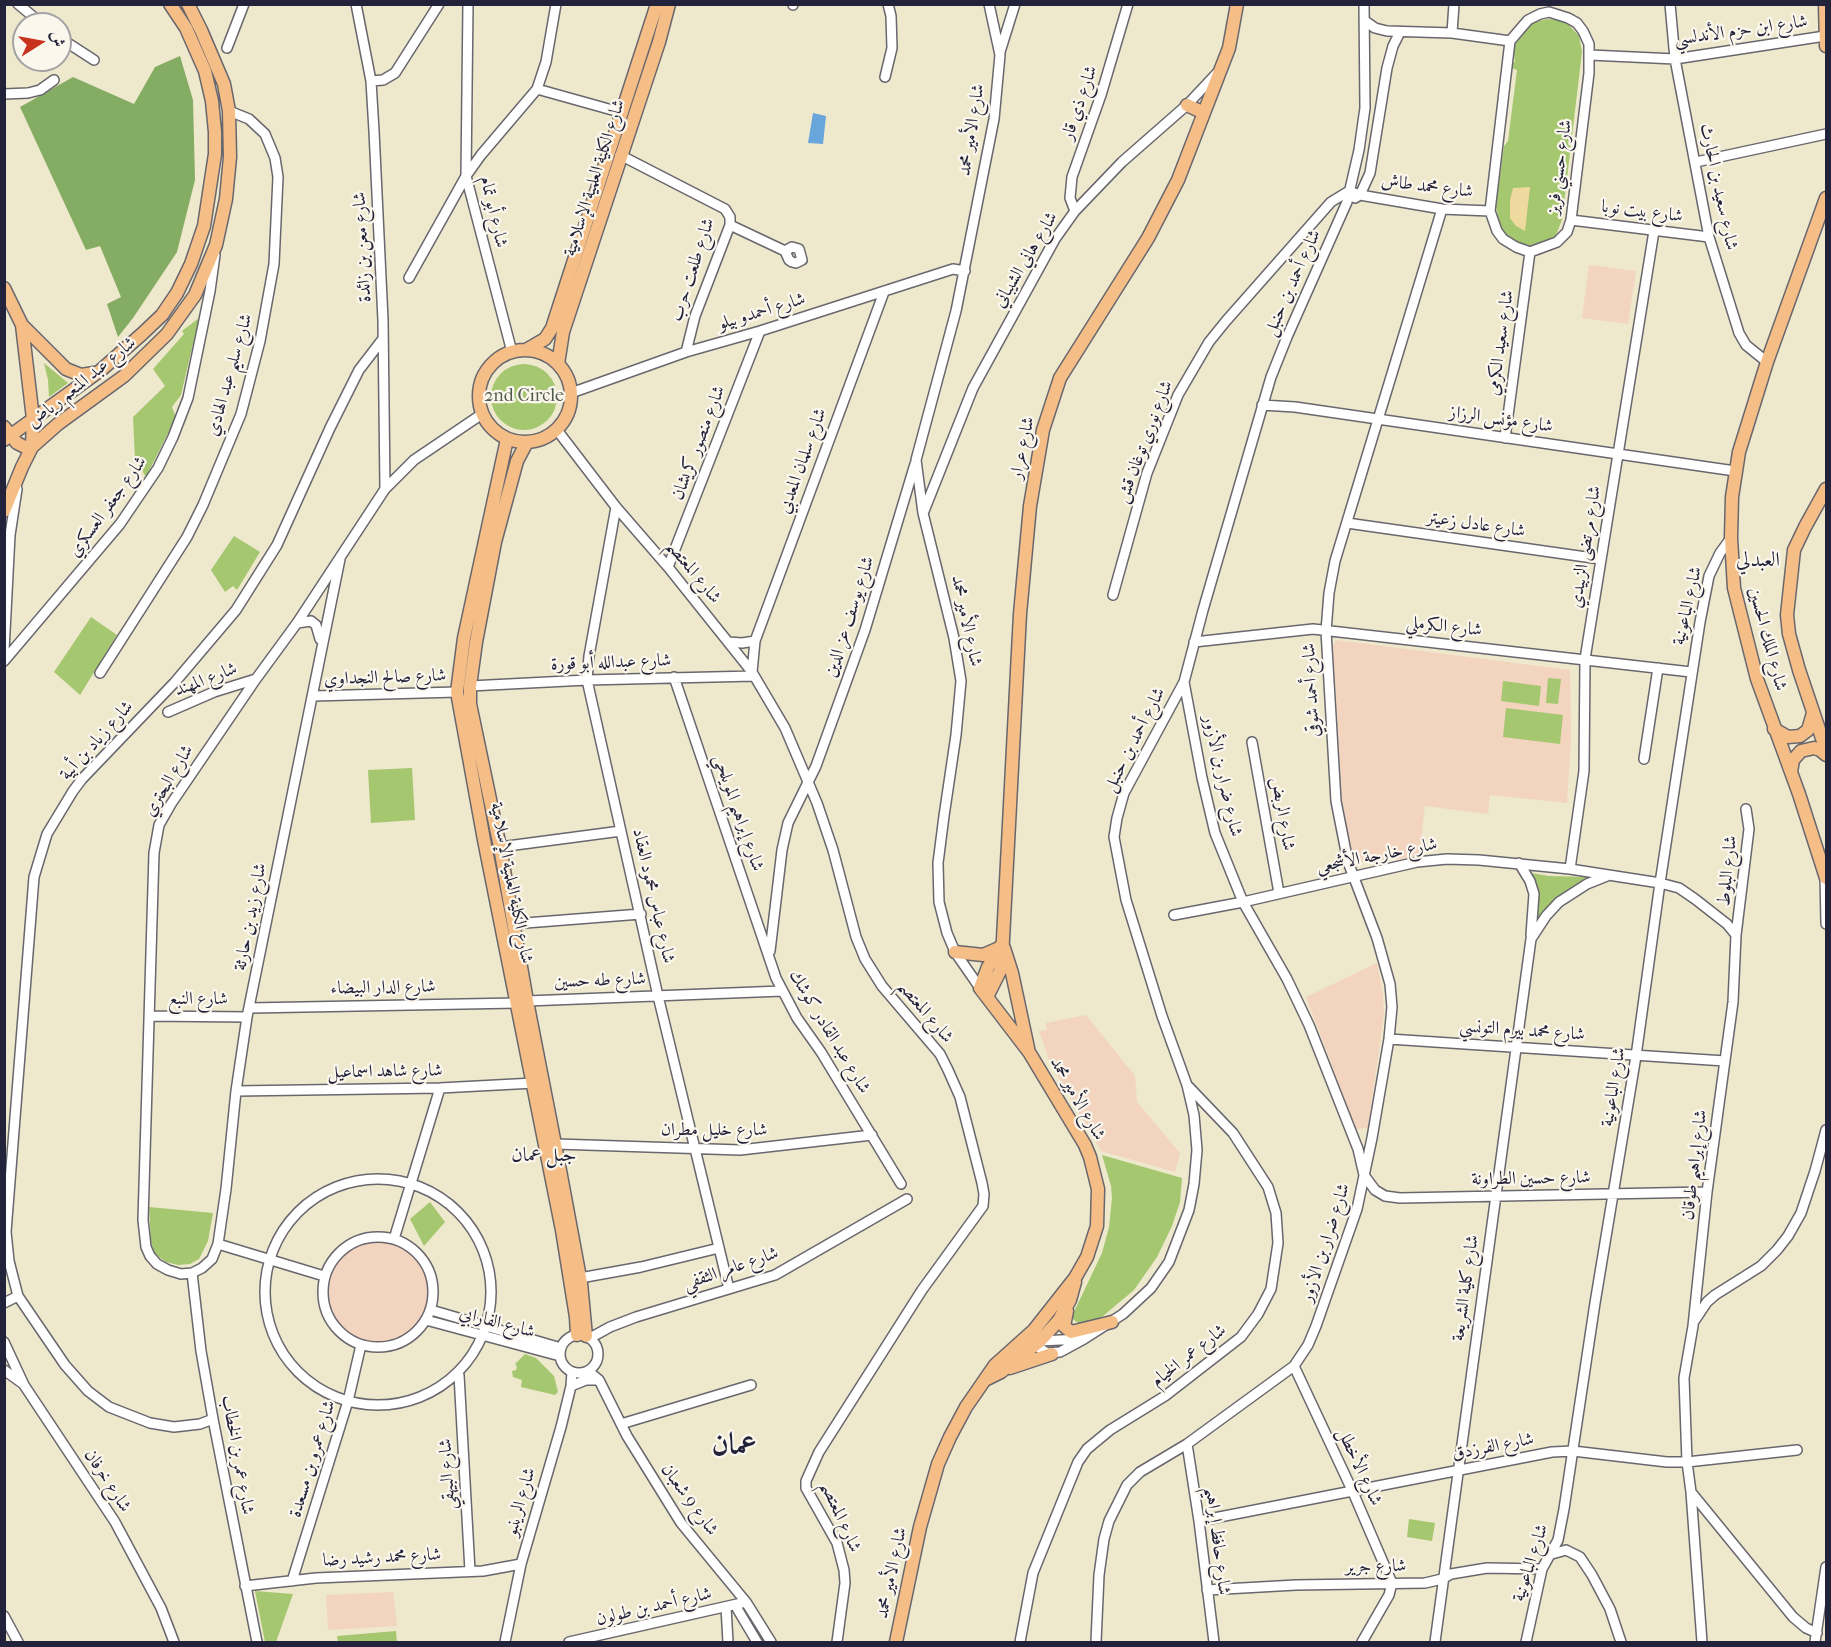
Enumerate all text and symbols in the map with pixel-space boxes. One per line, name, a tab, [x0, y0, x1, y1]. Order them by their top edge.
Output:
street label: شارع ابن حزم الأندلسي	[1673, 11, 1809, 51]
north arrow	[12, 12, 72, 72]
text: ش	[47, 29, 69, 48]
street label: شارع ذي قار	[1057, 63, 1103, 143]
street label: شارع الأمير محمد	[954, 82, 990, 178]
street label: شارع الكلية العلمية الإسلامية	[559, 97, 631, 259]
street label: شارع حسني فريز	[1543, 118, 1577, 216]
street label: شارع سعيد بن الحارث	[1694, 122, 1742, 252]
street label: شارع محمد طاش	[1380, 171, 1474, 203]
street label: شارع أبو تمام	[474, 174, 512, 250]
street label: شارع معن بن زائدة	[349, 191, 377, 303]
street label: شارع بيت نوبا	[1600, 196, 1684, 228]
street label: شارع هاني الشيباني	[989, 208, 1063, 312]
street label: شارع طلعت حرب	[666, 215, 720, 325]
street label: شارع أحمد بن حنبل	[1260, 226, 1326, 340]
street label: شارع أحمدو بيلو	[716, 289, 808, 335]
street label: شارع سعيد الكرمي	[1483, 289, 1519, 397]
street label: شارع سليم عبد الهادي	[202, 311, 258, 439]
street label: شارع عبد المنعم رياض	[23, 333, 141, 433]
street label: شارع نوري توغان قش	[1112, 378, 1178, 506]
street label: شارع منصور كريشان	[667, 383, 731, 503]
park label: 2nd Circle	[484, 386, 564, 408]
street label: شارع مؤنس الرزاز	[1448, 402, 1554, 438]
street label: شارع سلمان المعدبي	[774, 405, 832, 517]
street label: شارع عرار	[1006, 415, 1040, 481]
street label: شارع جعفر العسكري	[64, 452, 152, 562]
street label: شارع مرتضى الزبيدي	[1566, 484, 1606, 610]
street label: شارع عادل زعيتر	[1425, 507, 1527, 543]
street label: شارع المعتصم	[661, 536, 725, 608]
district label: العبدلي	[1736, 549, 1780, 573]
street label: شارع يوسف عز الدين	[820, 554, 880, 680]
street label: شارع الباعونية	[1668, 564, 1708, 648]
street label: شارع الأمير محمد	[946, 573, 986, 669]
street label: شارع الملك الحسين	[1743, 585, 1791, 693]
street label: شارع الكرملي	[1405, 612, 1483, 642]
street label: شارع أحمد شوقي	[1299, 642, 1325, 738]
street label: شارع عبدالله أبو قورة	[550, 650, 672, 676]
street label: شارع المهند	[172, 658, 240, 702]
street label: شارع صالح النجداوي	[323, 665, 447, 691]
street label: شارع أحمد بن حنبل	[1099, 684, 1171, 796]
street label: شارع زياد بن أبية	[56, 697, 138, 785]
street label: شارع ضرار بن الأزور	[1198, 713, 1246, 839]
street label: شارع البحتري	[139, 741, 199, 821]
street label: شارع إبراهيم المويلحي	[708, 752, 768, 874]
street label: شارع الربض	[1265, 776, 1299, 852]
street label: شارع الكلية العلمية الإسلامية	[485, 801, 537, 965]
street label: شارع عباس محمود العقاد	[627, 826, 679, 966]
street label: شارع خارجة الأشجعي	[1315, 834, 1439, 878]
street label: شارع البلوط	[1714, 835, 1742, 907]
street label: شارع زيد بن حارثة	[230, 861, 272, 973]
street label: شارع عبد القادر كوشك	[784, 966, 874, 1098]
street label: شارع طه حسين	[554, 969, 646, 993]
street label: شارع الدار البيضاء	[330, 976, 436, 1000]
street label: شارع المعتصم	[892, 976, 958, 1048]
street label: شارع النبع	[168, 989, 228, 1011]
street label: شارع محمد بيرم التونسي	[1458, 1016, 1586, 1046]
street label: شارع الباعونية	[1597, 1046, 1631, 1128]
street label: شارع الأمير محمد	[1044, 1053, 1110, 1145]
street label: شارع شاهد اسماعيل	[327, 1060, 443, 1084]
street label: شارع إبراهيم طوقان	[1678, 1109, 1712, 1221]
street label: شارع خليل مطران	[661, 1120, 767, 1142]
district label: جبل عمان	[511, 1144, 577, 1168]
street label: شارع حسين الطراونة	[1471, 1167, 1591, 1191]
street label: شارع ضرار بن الأزور	[1297, 1181, 1355, 1305]
street label: شارع كلية الشريعة	[1448, 1233, 1484, 1343]
street label: شارع عامر الثقفي	[681, 1243, 781, 1295]
street label: شارع الفارابي	[457, 1303, 537, 1343]
street label: شارع عمر الخيام	[1147, 1320, 1231, 1392]
street label: شارع عمر بن الخطاب	[216, 1393, 258, 1517]
street label: شارع عمرو بن مسعدة	[285, 1398, 341, 1520]
street label: شارع الأخطل	[1331, 1424, 1387, 1510]
district label: عمان	[711, 1429, 757, 1465]
street label: شارع الفرزدق	[1450, 1429, 1536, 1465]
street label: شارع البيهقي	[435, 1438, 461, 1510]
street label: شارع خرفان	[79, 1445, 135, 1517]
street label: شارع 9 شعبان	[656, 1460, 722, 1540]
street label: شارع الرينبو	[501, 1465, 541, 1539]
street label: شارع المعتصم	[815, 1478, 865, 1556]
street label: شارع حافظ إبراهيم	[1200, 1486, 1234, 1596]
street label: شارع الباعونية	[1508, 1522, 1554, 1604]
street label: شارع الأمير محمد	[872, 1525, 912, 1621]
street label: شارع محمد رشيد رضا	[322, 1544, 442, 1572]
street label: شارع جرير	[1345, 1556, 1407, 1578]
street label: شارع أحمد بن طولون	[594, 1583, 714, 1631]

